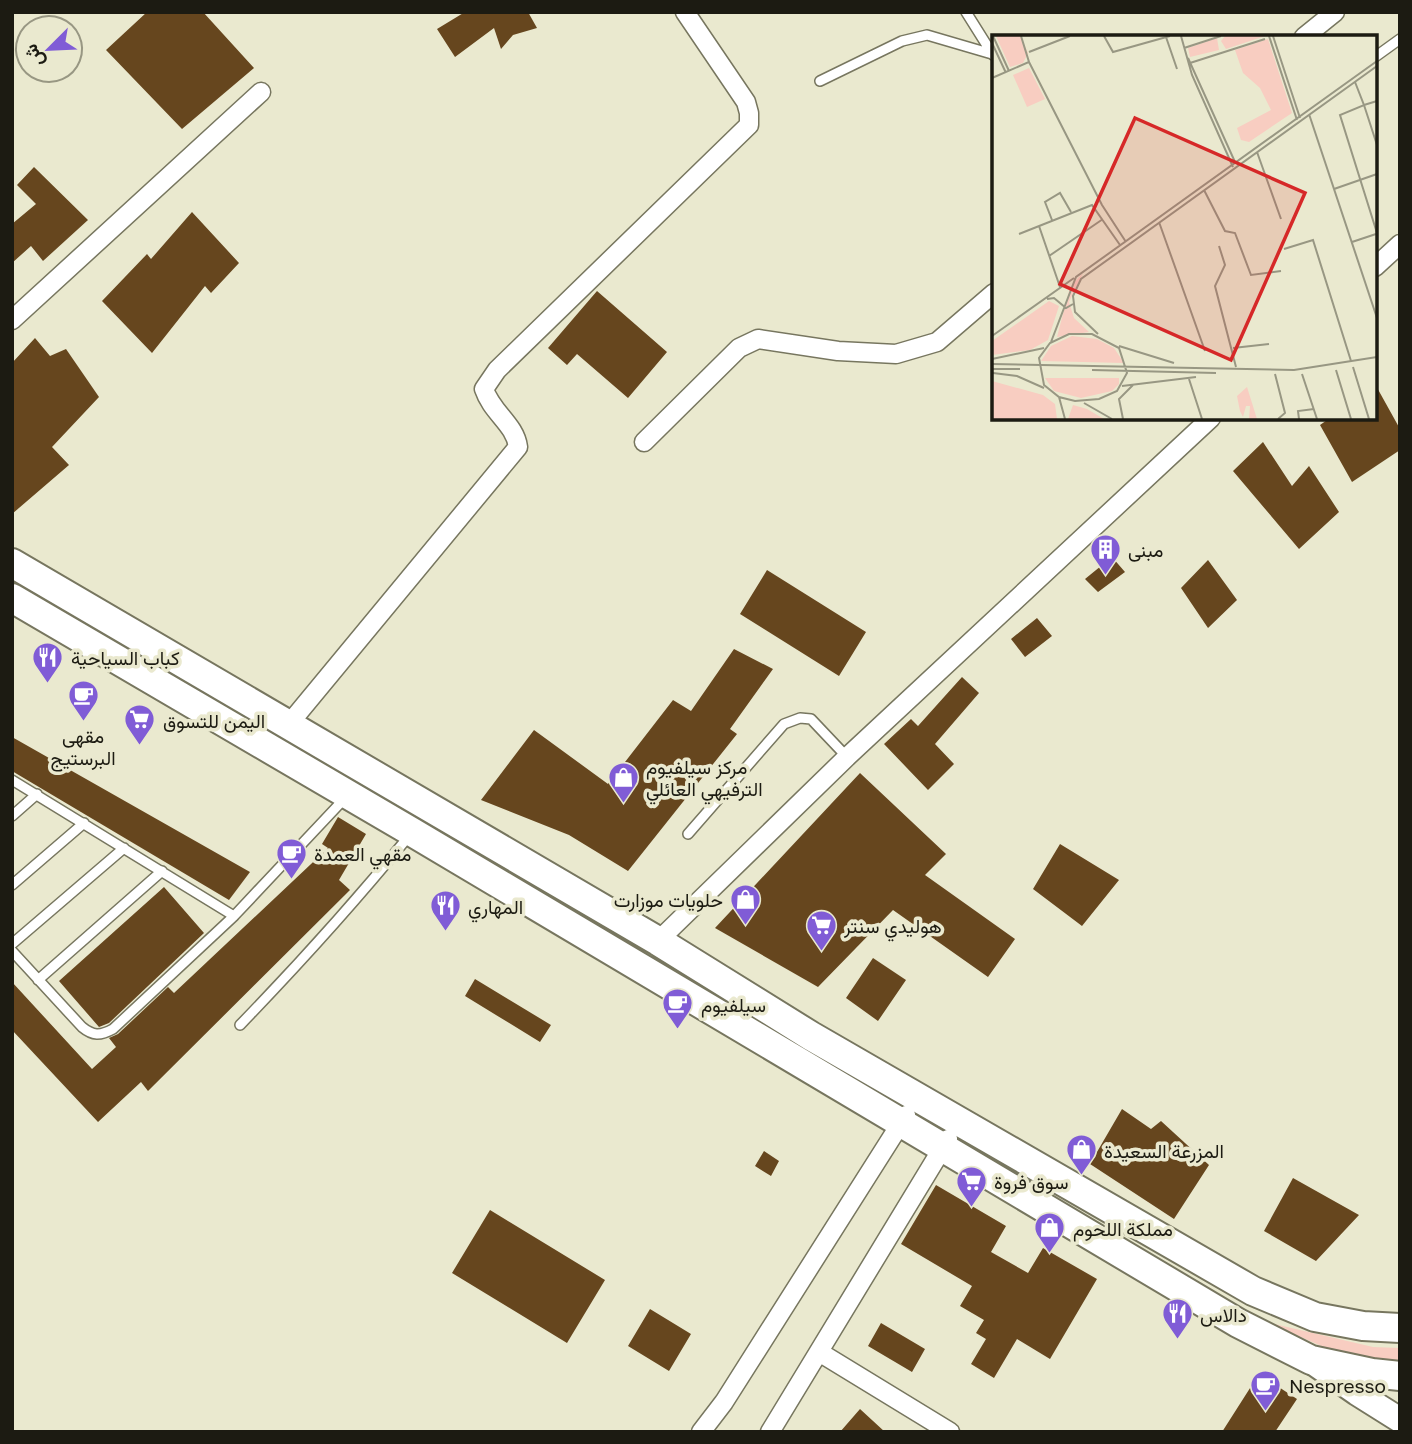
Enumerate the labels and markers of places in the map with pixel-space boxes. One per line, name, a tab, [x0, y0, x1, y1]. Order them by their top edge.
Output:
building icon: مبنى	[1088, 532, 1122, 576]
place label: مبنى	[1128, 538, 1163, 562]
restaurant icon: كباب السياحية	[31, 640, 65, 684]
place label: كباب السياحية	[71, 646, 180, 670]
cafe icon: مقهى البرستيج	[66, 679, 100, 723]
supermarket icon: اليمن للتسوق	[123, 703, 157, 747]
place label: اليمن للتسوق	[163, 709, 265, 733]
place label: مقهى البرستيج	[50, 724, 116, 772]
place label: مركز سيلفيوم الترفيهي العائلي	[646, 755, 763, 805]
shop icon: مركز سيلفيوم الترفيهي العائلي	[606, 760, 640, 804]
cafe icon: مقهي العمدة	[274, 836, 308, 880]
place label: مقهي العمدة	[314, 842, 411, 870]
shop icon: حلويات موزارت	[729, 882, 763, 926]
place label: حلويات موزارت	[614, 888, 723, 912]
restaurant icon: المهاري	[428, 889, 462, 933]
place label: المهاري	[468, 895, 523, 923]
supermarket icon: هوليدي سنتر	[804, 908, 838, 952]
place label: هوليدي سنتر	[843, 914, 942, 942]
cafe icon: سيلفيوم	[661, 987, 695, 1031]
place label: سيلفيوم	[701, 993, 766, 1018]
shop icon: المزرعة السعيدة	[1064, 1133, 1098, 1177]
place label: المزرعة السعيدة	[1104, 1139, 1224, 1163]
supermarket icon: سوق فروة	[954, 1164, 988, 1208]
place label: سوق فروة	[994, 1170, 1068, 1194]
shop icon: مملكة اللحوم	[1033, 1211, 1067, 1255]
place label: مملكة اللحوم	[1073, 1217, 1173, 1242]
restaurant icon: دالاس	[1160, 1297, 1194, 1341]
place label: دالاس	[1200, 1303, 1247, 1327]
cafe icon: Nespresso	[1249, 1368, 1283, 1412]
place label: Nespresso	[1289, 1374, 1386, 1397]

